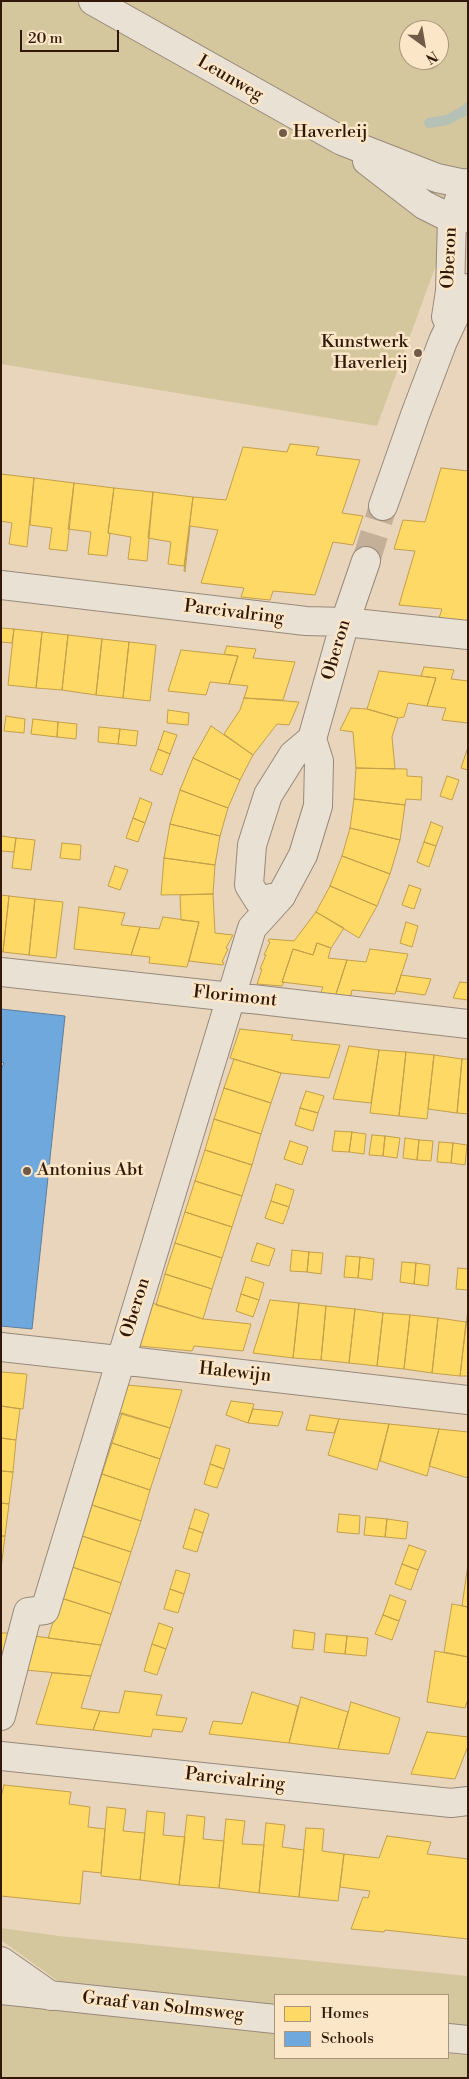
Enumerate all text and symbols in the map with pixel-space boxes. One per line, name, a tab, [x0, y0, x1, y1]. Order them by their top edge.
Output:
scale bar	[22, 20, 121, 52]
north arrow	[399, 20, 449, 70]
text: 20 m	[28, 29, 63, 48]
text: N	[422, 46, 441, 67]
street label: Leunweg	[193, 51, 267, 107]
place label: Haverleij	[293, 122, 368, 144]
marker: Haverleij	[277, 127, 289, 139]
street label: Oberon	[438, 227, 462, 289]
place label: Kunstwerk Haverleij	[321, 332, 408, 374]
marker: Kunstwerk Haverleij	[412, 347, 424, 359]
street label: Parcivalring	[183, 596, 285, 630]
street label: Oberon	[318, 617, 356, 683]
street label: Florimont	[192, 982, 278, 1012]
place label: Antonius Abt	[37, 1160, 144, 1182]
marker: Antonius Abt	[21, 1165, 33, 1177]
street label: Oberon	[117, 1275, 155, 1341]
street label: Halewijn	[198, 1358, 272, 1388]
street label: Parcivalring	[184, 1764, 286, 1796]
street label: Graaf van Solmsweg	[81, 1988, 245, 2026]
legend	[274, 1994, 449, 2059]
text: Homes	[321, 2004, 369, 2023]
text: Schools	[321, 2029, 374, 2048]

